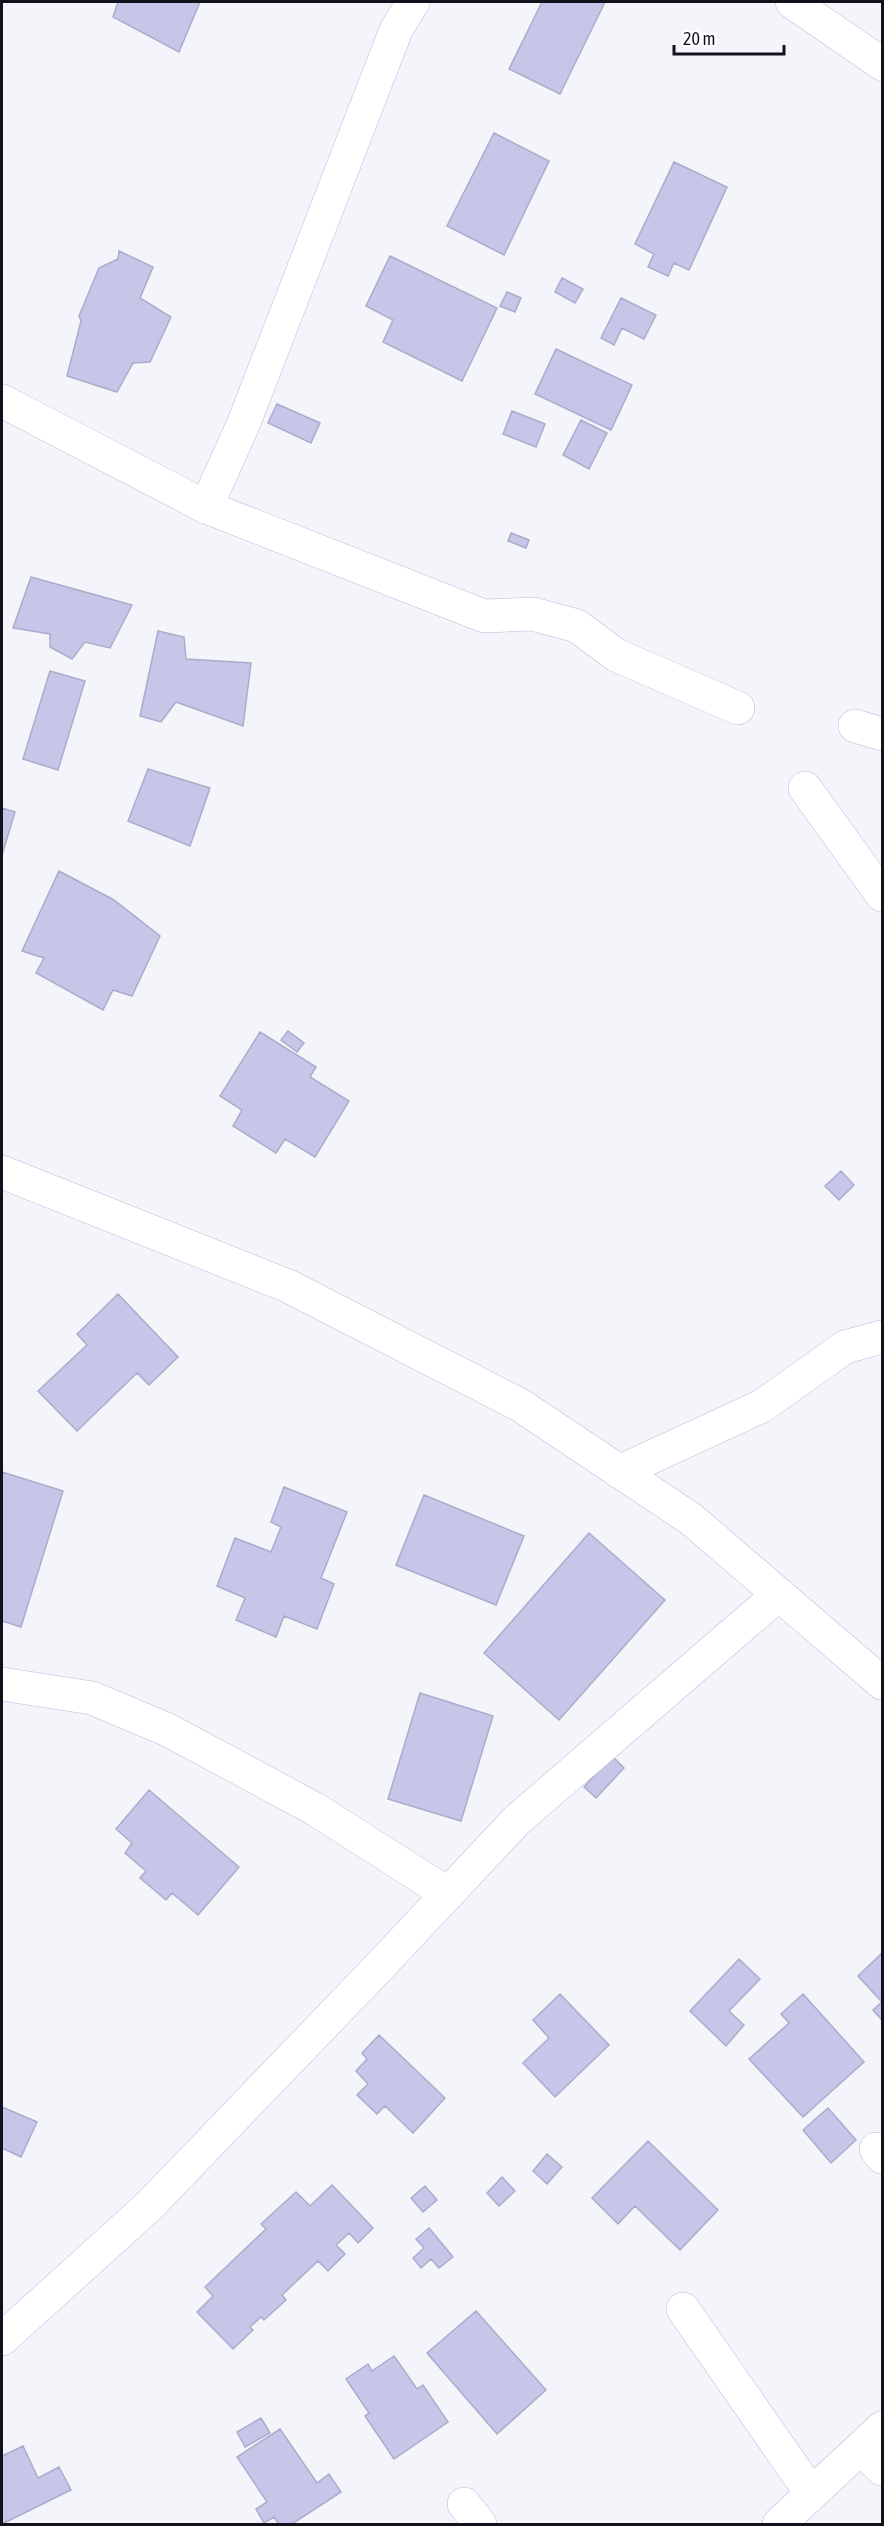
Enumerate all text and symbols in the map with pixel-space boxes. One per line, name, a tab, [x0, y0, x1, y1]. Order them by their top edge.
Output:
scale bar	[674, 18, 784, 56]
text: 20 m	[683, 28, 715, 49]

